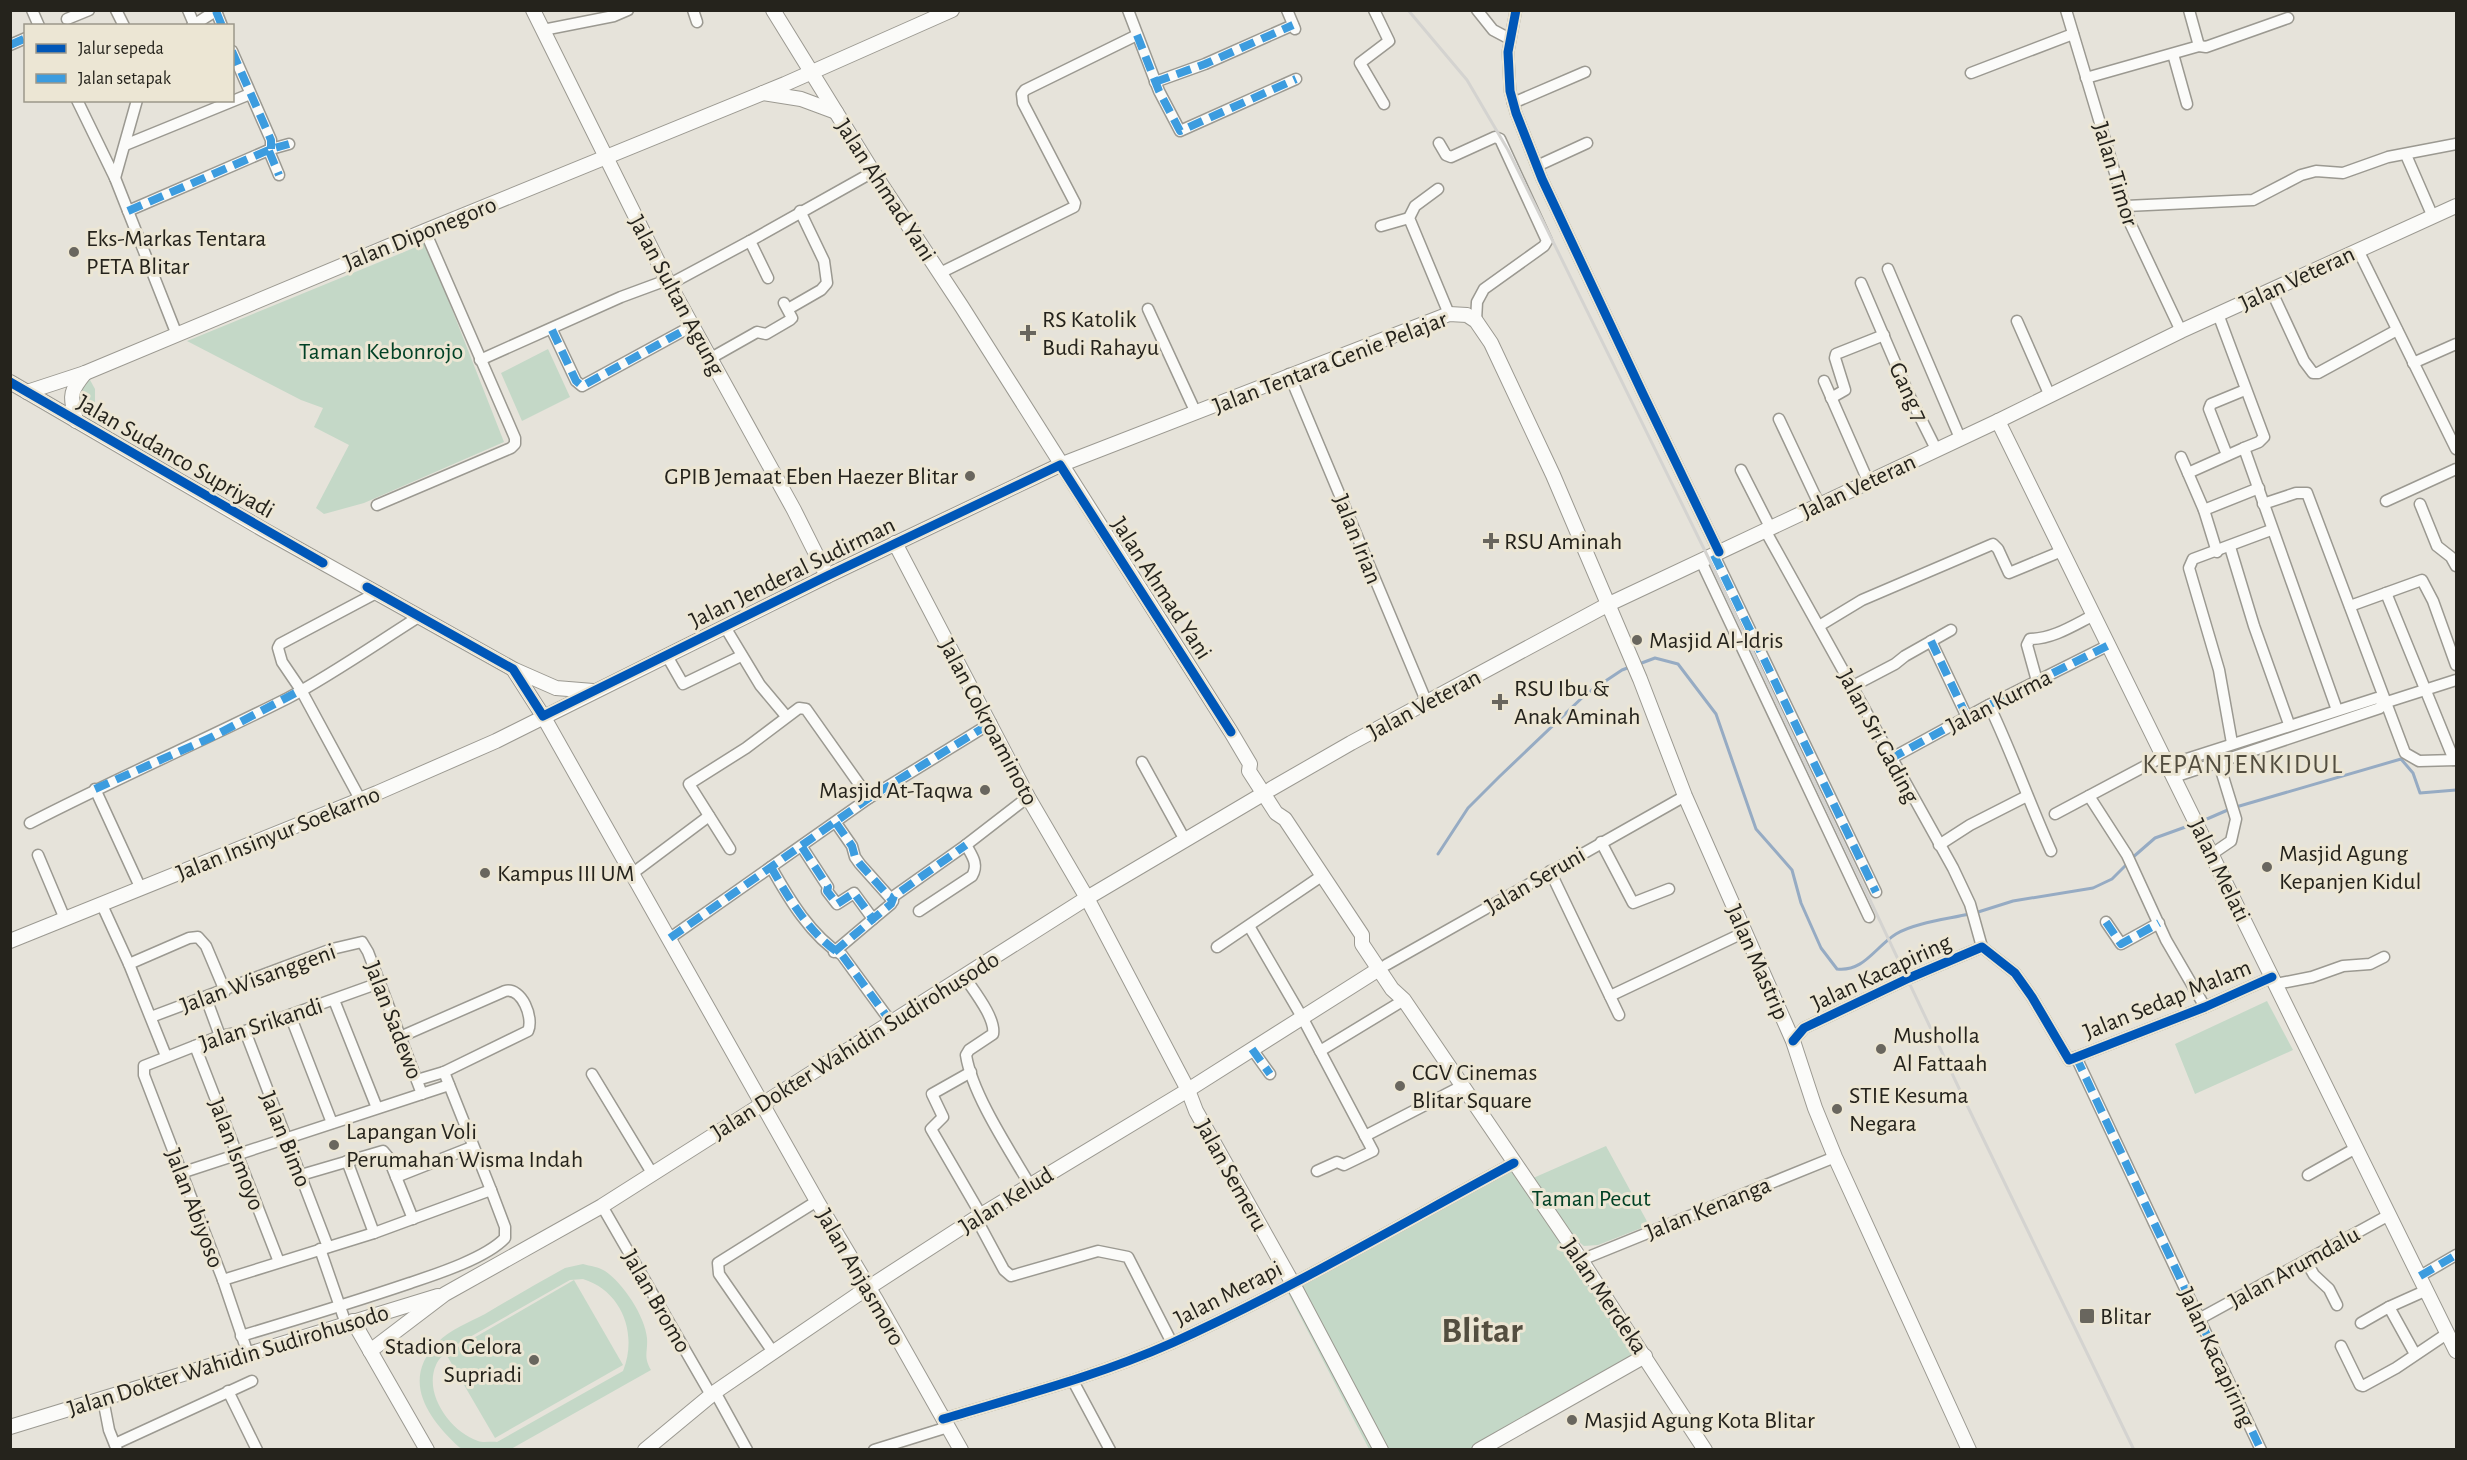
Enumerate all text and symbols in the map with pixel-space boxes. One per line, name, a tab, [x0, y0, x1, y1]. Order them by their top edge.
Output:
legend	[24, 24, 234, 102]
text: Jalur sepeda	[78, 40, 164, 58]
text: Jalan setapak	[78, 70, 172, 88]
street label: Jalan Ahmad Yani	[830, 115, 940, 266]
street label: Jalan Timor	[2088, 120, 2142, 229]
street label: Jalan Diponegoro	[341, 192, 500, 275]
street label: Jalan Sultan Agung	[624, 212, 728, 380]
place label: Eks-Markas Tentara PETA Blitar	[86, 227, 266, 279]
street label: Jalan Veteran	[2236, 242, 2359, 316]
marker: Eks-Markas Tentara PETA Blitar	[67, 245, 81, 259]
street label: Jalan Tentara Genie Pelajar	[1210, 307, 1451, 419]
place label: RS Katolik Budi Rahayu	[1042, 308, 1159, 360]
marker: RS Katolik Budi Rahayu	[1019, 324, 1037, 342]
park label: Taman Kebonrojo	[299, 340, 463, 364]
street label: Gang 7	[1884, 359, 1932, 426]
street label: Jalan Sudanco Supriyadi	[73, 391, 278, 523]
street label: Jalan Veteran	[1797, 450, 1920, 524]
place label: GPIB Jemaat Eben Haezer Blitar	[664, 465, 958, 489]
marker: GPIB Jemaat Eben Haezer Blitar	[963, 469, 977, 483]
street label: Jalan Irian	[1328, 491, 1386, 588]
street label: Jalan Jenderal Sudirman	[686, 513, 899, 633]
street label: Jalan Ahmad Yani	[1106, 513, 1216, 664]
place label: RSU Aminah	[1504, 530, 1622, 554]
marker: RSU Aminah	[1482, 532, 1500, 550]
place label: Masjid Al-Idris	[1649, 629, 1784, 653]
marker: Masjid Al-Idris	[1630, 633, 1644, 647]
street label: Jalan Cokroaminoto	[934, 635, 1042, 810]
street label: Jalan Veteran	[1364, 665, 1485, 745]
street label: Jalan Kurma	[1943, 665, 2056, 738]
street label: Jalan Sri Gading	[1833, 666, 1923, 807]
place label: RSU Ibu & Anak Aminah	[1514, 677, 1641, 729]
marker: RSU Ibu & Anak Aminah	[1491, 693, 1509, 711]
district label: KEPANJENKIDUL	[2142, 751, 2344, 778]
place label: Masjid At-Taqwa	[819, 779, 973, 803]
street label: Jalan Insinyur Soekarno	[173, 782, 384, 886]
marker: Masjid At-Taqwa	[978, 783, 992, 797]
street label: Jalan Melati	[2184, 815, 2254, 926]
place label: Masjid Agung Kepanjen Kidul	[2279, 842, 2421, 894]
street label: Jalan Seruni	[1481, 843, 1590, 919]
marker: Masjid Agung Kepanjen Kidul	[2260, 860, 2274, 874]
place label: Kampus III UM	[497, 862, 634, 886]
marker: Kampus III UM	[478, 866, 492, 880]
street label: Jalan Mastrip	[1721, 901, 1793, 1024]
street label: Jalan Kacapiring	[1808, 930, 1955, 1016]
street label: Jalan Wisanggeni	[178, 940, 339, 1018]
street label: Jalan Dokter Wahidin Sudirohusodo	[707, 947, 1004, 1145]
street label: Jalan Sedap Malam	[2080, 955, 2255, 1044]
street label: Jalan Sadewo	[360, 958, 427, 1083]
street label: Jalan Srikandi	[197, 994, 326, 1056]
place label: Musholla Al Fattaah	[1893, 1024, 1988, 1076]
marker: Musholla Al Fattaah	[1874, 1042, 1888, 1056]
place label: CGV Cinemas Blitar Square	[1412, 1061, 1537, 1113]
marker: CGV Cinemas Blitar Square	[1393, 1079, 1407, 1093]
place label: STIE Kesuma Negara	[1849, 1084, 1968, 1136]
street label: Jalan Bimo	[255, 1088, 315, 1191]
street label: Jalan Ismoyo	[204, 1095, 268, 1214]
marker: STIE Kesuma Negara	[1830, 1102, 1844, 1116]
street label: Jalan Semeru	[1191, 1116, 1272, 1235]
place label: Lapangan Voli Perumahan Wisma Indah	[346, 1120, 583, 1172]
marker: Lapangan Voli Perumahan Wisma Indah	[327, 1138, 341, 1152]
street label: Jalan Abiyoso	[160, 1145, 228, 1271]
street label: Jalan Kelud	[955, 1163, 1058, 1239]
street label: Jalan Kenanga	[1642, 1173, 1774, 1245]
park label: Taman Pecut	[1531, 1187, 1651, 1211]
street label: Jalan Anjasmoro	[811, 1205, 909, 1350]
street label: Jalan Arumdalu	[2225, 1222, 2364, 1314]
street label: Jalan Merdeka	[1557, 1235, 1651, 1359]
street label: Jalan Bromo	[617, 1246, 695, 1357]
street label: Jalan Merapi	[1171, 1257, 1286, 1331]
street label: Jalan Kacapiring	[2173, 1284, 2259, 1431]
street label: Jalan Dokter Wahidin Sudirohusodo	[65, 1301, 392, 1421]
place label: Blitar	[2100, 1305, 2151, 1329]
marker: Blitar	[2078, 1307, 2096, 1325]
district label: Blitar	[1441, 1313, 1523, 1349]
place label: Stadion Gelora Supriadi	[385, 1335, 522, 1387]
marker: Stadion Gelora Supriadi	[527, 1353, 541, 1367]
place label: Masjid Agung Kota Blitar	[1584, 1409, 1815, 1433]
marker: Masjid Agung Kota Blitar	[1565, 1413, 1579, 1427]

